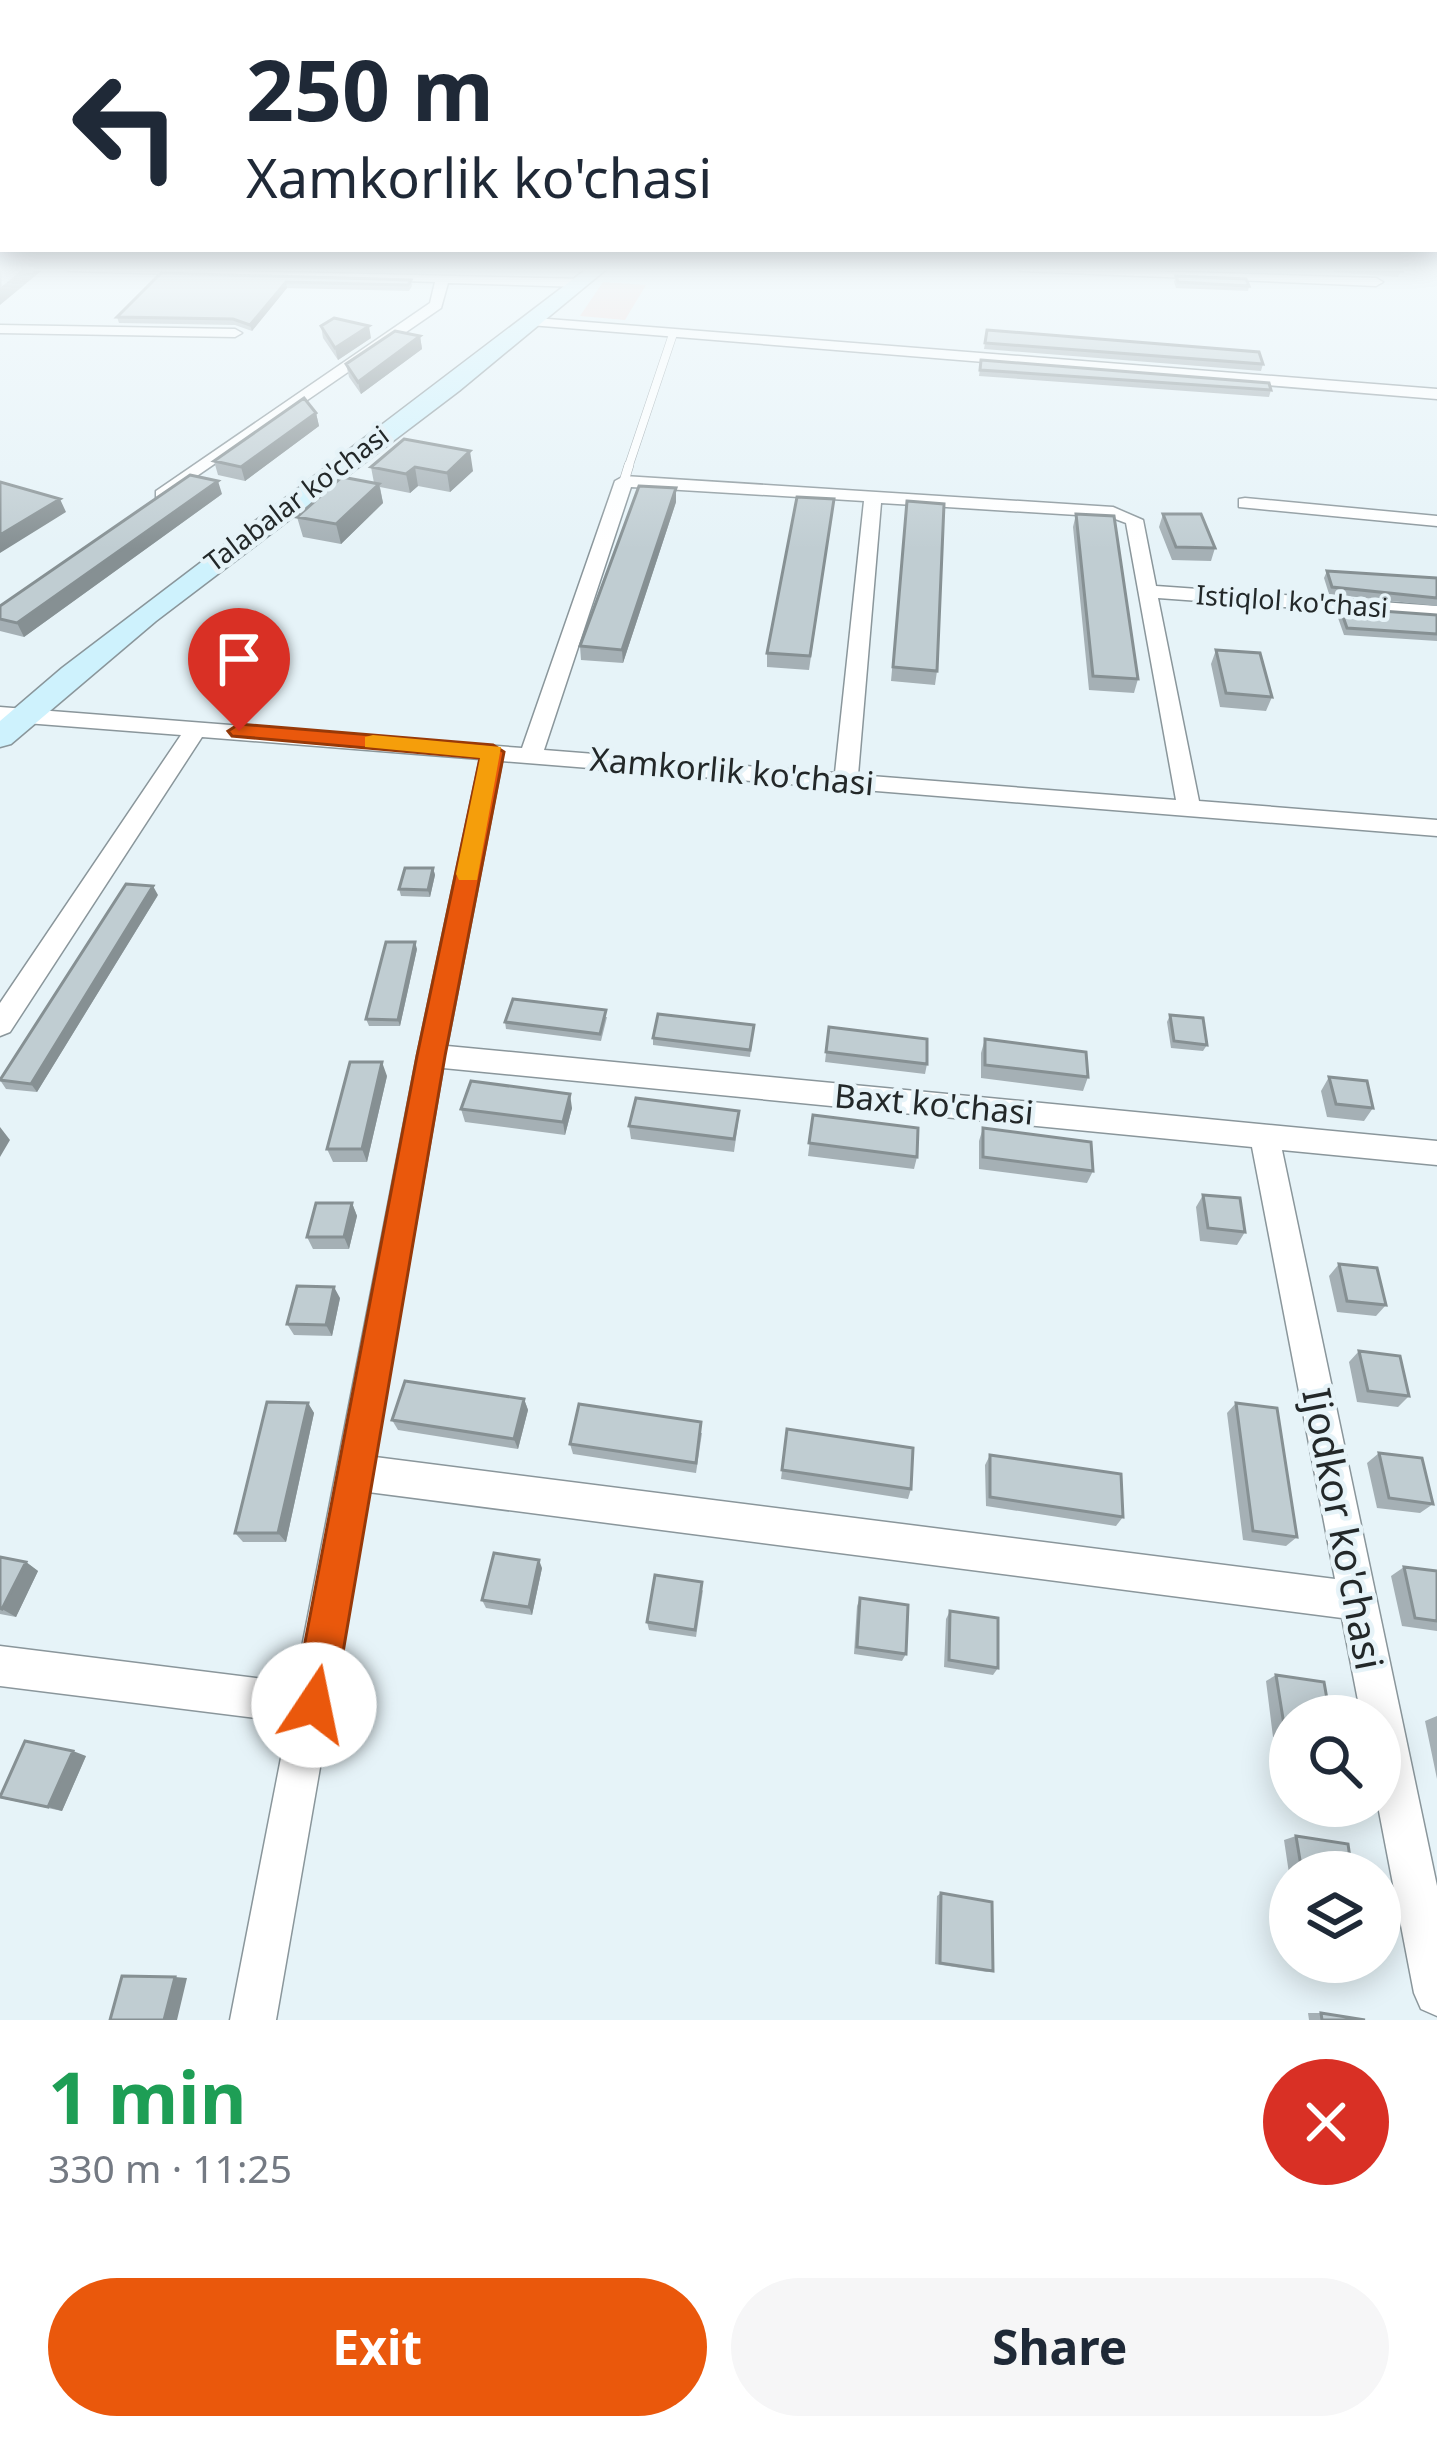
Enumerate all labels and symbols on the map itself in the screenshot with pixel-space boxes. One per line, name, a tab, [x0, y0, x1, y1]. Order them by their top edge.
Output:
street label: Talabalar ko'chasi	[196, 416, 396, 579]
street label: Istiqlol ko'chasi	[1195, 575, 1389, 626]
pin	[188, 608, 290, 731]
street label: Xamkorlik ko'chasi	[588, 736, 876, 805]
street label: Baxt ko'chasi	[833, 1072, 1035, 1135]
street label: Ijodkor ko'chasi	[1291, 1384, 1398, 1674]
position arrow	[251, 1642, 377, 1768]

